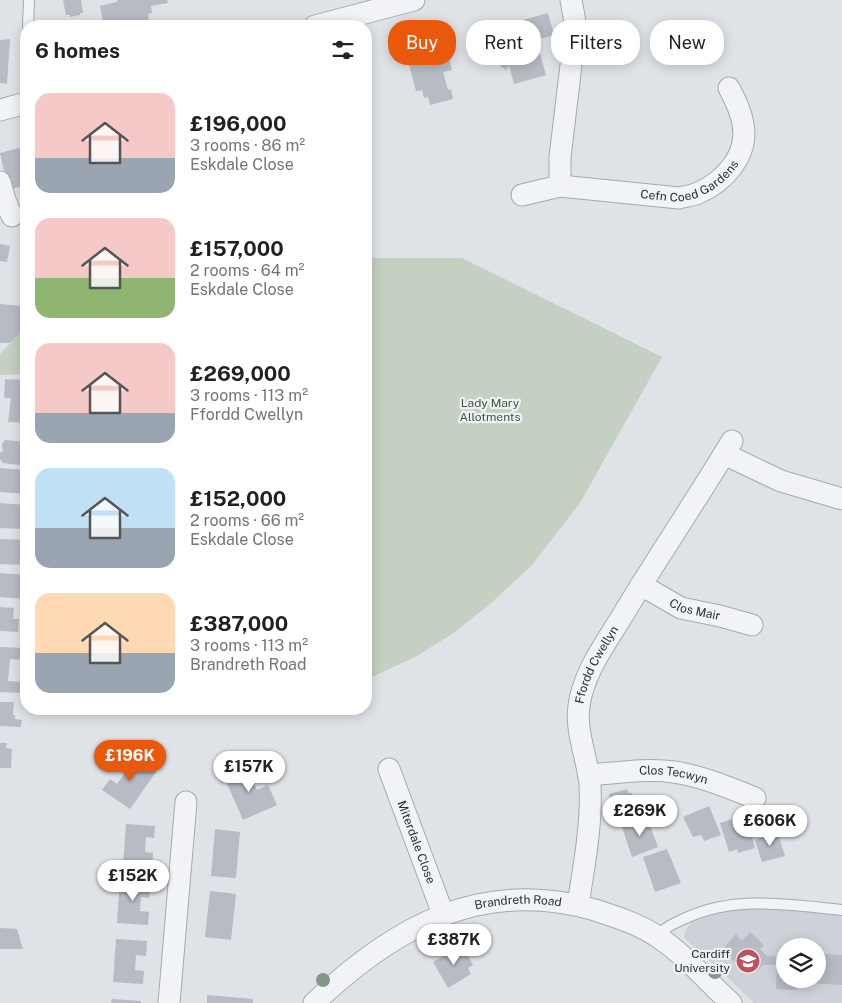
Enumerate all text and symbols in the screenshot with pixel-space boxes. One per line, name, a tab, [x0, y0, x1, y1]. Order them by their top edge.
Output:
chip: Buy	[388, 20, 456, 65]
chip: Rent	[466, 20, 541, 65]
chip: Filters	[551, 20, 640, 65]
chip: New	[650, 20, 724, 65]
icon: filters	[329, 36, 357, 64]
text: 6 homes	[35, 38, 120, 63]
text: £196,000	[190, 111, 287, 136]
icon: home	[75, 113, 135, 173]
text: 3 rooms · 86 m²	[190, 136, 305, 155]
text: Eskdale Close	[190, 155, 294, 174]
street label: Cefn Coed Gardens	[640, 157, 741, 205]
text: £157,000	[190, 236, 284, 261]
icon: home	[75, 238, 135, 298]
text: 2 rooms · 64 m²	[190, 261, 304, 280]
text: Eskdale Close	[190, 280, 294, 299]
text: £269,000	[190, 361, 291, 386]
icon: home	[75, 363, 135, 423]
text: 3 rooms · 113 m²	[190, 386, 308, 405]
park label: Lady Mary Allotments	[459, 396, 521, 424]
text: Ffordd Cwellyn	[190, 405, 303, 424]
text: £152,000	[190, 486, 286, 511]
icon: home	[75, 488, 135, 548]
text: 2 rooms · 66 m²	[190, 511, 304, 530]
text: Eskdale Close	[190, 530, 294, 549]
street label: Clos Mair	[667, 596, 722, 623]
text: £387,000	[190, 611, 288, 636]
icon: home	[75, 613, 135, 673]
street label: Ffordd Cwellyn	[572, 623, 621, 705]
text: 3 rooms · 113 m²	[190, 636, 308, 655]
text: Brandreth Road	[190, 655, 306, 674]
pin: £196K	[95, 740, 165, 782]
text: £196K	[105, 746, 155, 765]
pin: £157K	[214, 750, 284, 793]
text: £157K	[224, 757, 274, 776]
street label: Clos Tecwyn	[639, 763, 710, 787]
pin: £269K	[605, 794, 675, 837]
street label: Miterdale Close	[394, 799, 438, 886]
text: £269K	[613, 801, 667, 820]
pin: £606K	[735, 804, 805, 847]
text: £606K	[743, 811, 797, 830]
pin: £152K	[98, 860, 168, 902]
text: £152K	[108, 866, 158, 885]
street label: Brandreth Road	[473, 893, 563, 912]
pin: £387K	[419, 924, 489, 966]
text: £387K	[428, 930, 480, 949]
map controls	[776, 938, 826, 988]
button: layers	[776, 938, 826, 988]
place label: Cardiff University	[674, 947, 731, 975]
school or university icon: Cardiff University	[735, 948, 761, 974]

